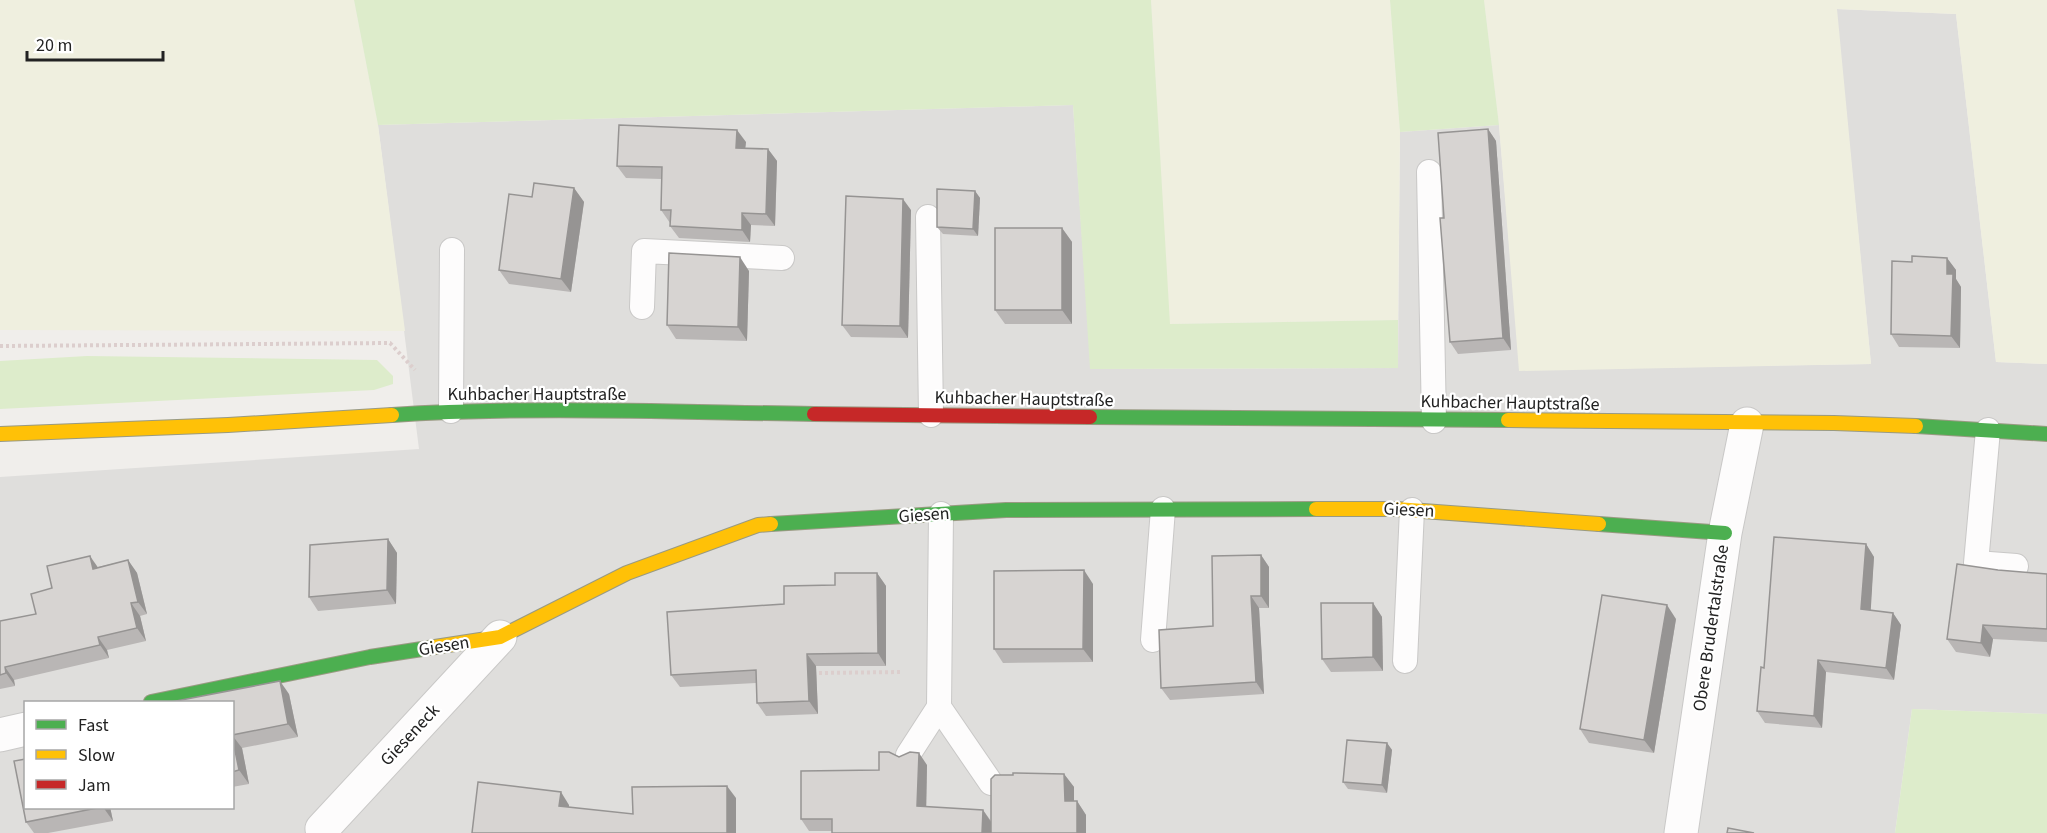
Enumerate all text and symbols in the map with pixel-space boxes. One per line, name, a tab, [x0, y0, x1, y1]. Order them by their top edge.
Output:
scale bar	[27, 24, 164, 62]
text: 20 m	[36, 33, 72, 58]
street label: Kuhbacher Hauptstraße	[448, 382, 627, 407]
street label: Kuhbacher Hauptstraße	[934, 385, 1114, 413]
street label: Kuhbacher Hauptstraße	[1420, 389, 1600, 417]
street label: Giesen	[1383, 496, 1435, 524]
street label: Giesen	[898, 501, 950, 529]
street label: Obere Brudertalstraße	[1687, 543, 1735, 713]
street label: Giesen	[417, 630, 471, 662]
street label: Gieseneck	[375, 698, 445, 772]
legend	[24, 701, 234, 809]
text: Fast	[78, 713, 109, 738]
text: Slow	[78, 743, 115, 768]
text: Jam	[78, 773, 111, 798]

